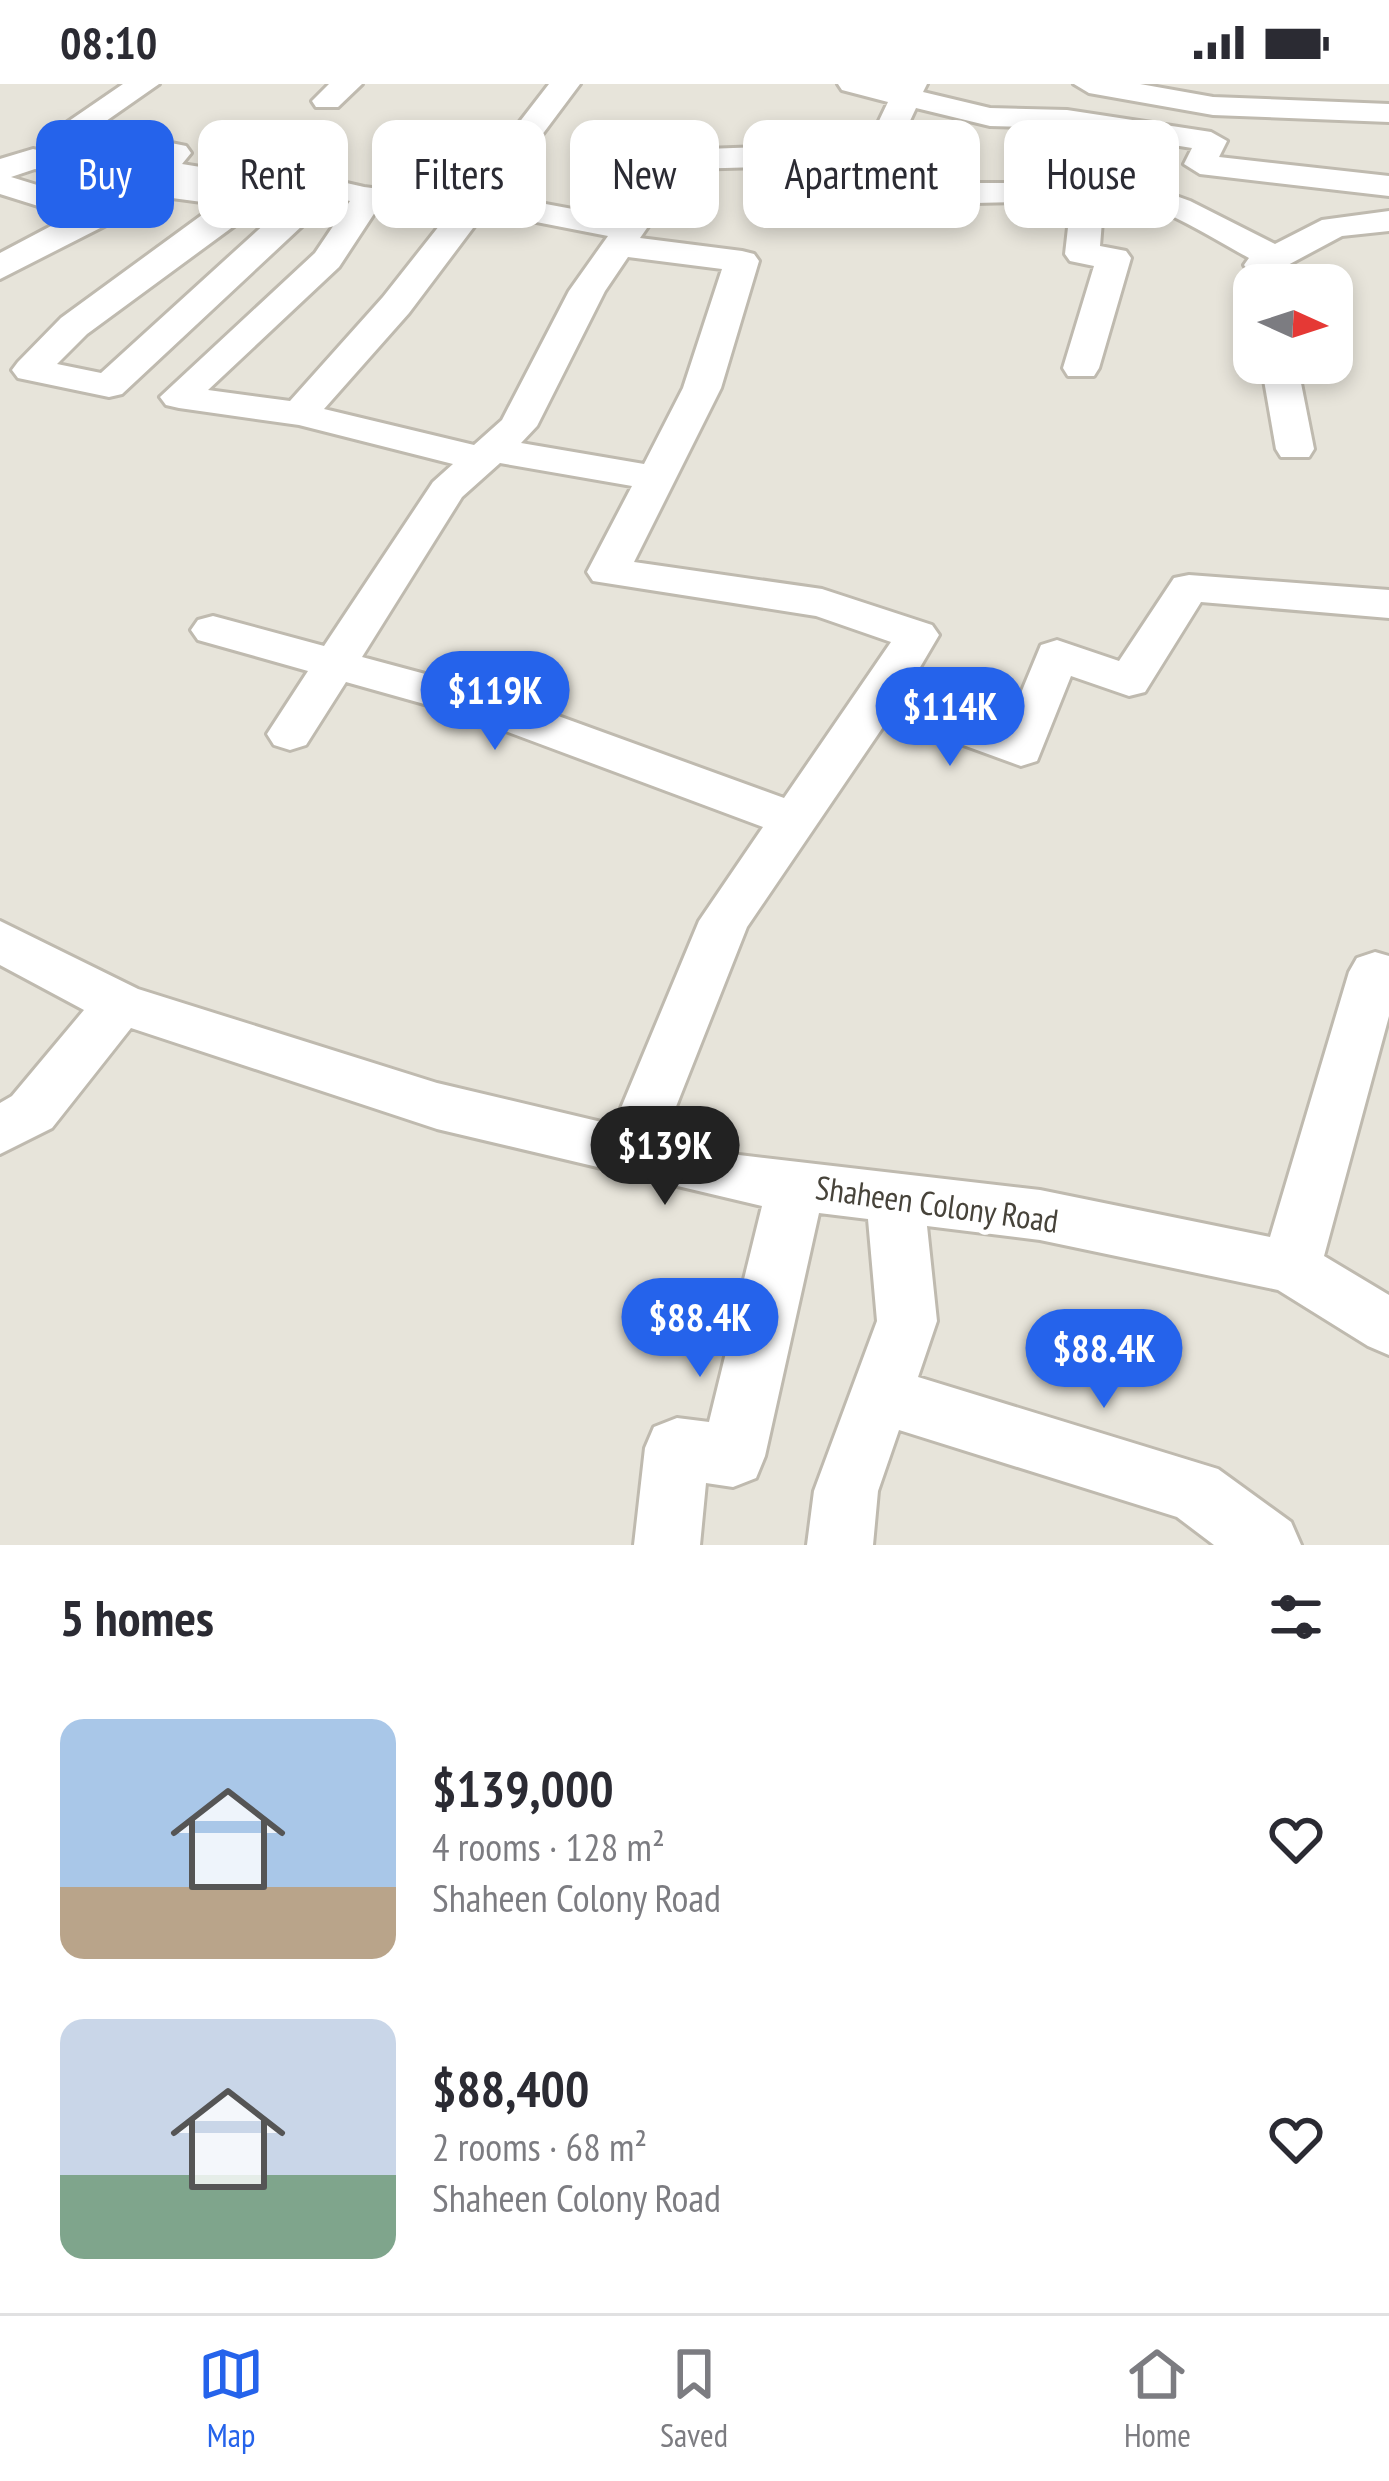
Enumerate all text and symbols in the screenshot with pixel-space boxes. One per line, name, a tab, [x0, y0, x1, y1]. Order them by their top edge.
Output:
text: 08:10	[60, 13, 157, 71]
chip: Buy	[36, 120, 174, 228]
chip: Rent	[198, 120, 348, 228]
chip: Filters	[372, 120, 546, 228]
chip: New	[570, 120, 719, 228]
chip: Apartment	[743, 120, 980, 228]
chip: House	[1004, 120, 1179, 228]
north arrow	[1233, 264, 1353, 384]
map controls	[1233, 264, 1353, 384]
pin: $119K	[411, 651, 579, 753]
text: $119K	[448, 664, 542, 715]
pin: $114K	[866, 667, 1034, 769]
text: $114K	[903, 680, 997, 731]
pin: $139K	[581, 1106, 749, 1208]
text: $139K	[618, 1119, 712, 1170]
street label: Shaheen Colony Road	[813, 1165, 1061, 1242]
pin: $88.4K	[602, 1278, 798, 1380]
text: $88.4K	[648, 1291, 752, 1342]
pin: $88.4K	[1006, 1309, 1202, 1411]
text: $88.4K	[1052, 1322, 1156, 1373]
text: 5 homes	[60, 1584, 214, 1650]
icon: filters	[1263, 1584, 1329, 1650]
text: $139,000	[432, 1755, 614, 1821]
icon: home	[156, 1767, 300, 1911]
icon: heart	[1263, 1806, 1329, 1872]
text: 4 rooms · 128 m²	[432, 1821, 665, 1872]
text: Shaheen Colony Road	[432, 1872, 721, 1923]
text: $88,400	[432, 2055, 589, 2121]
icon: home	[156, 2067, 300, 2211]
icon: heart	[1263, 2106, 1329, 2172]
text: 2 rooms · 68 m²	[432, 2121, 647, 2172]
text: Shaheen Colony Road	[432, 2172, 721, 2223]
tab: Map	[198, 2341, 264, 2456]
tab: Saved	[660, 2341, 728, 2456]
tab: Home	[1124, 2341, 1191, 2456]

